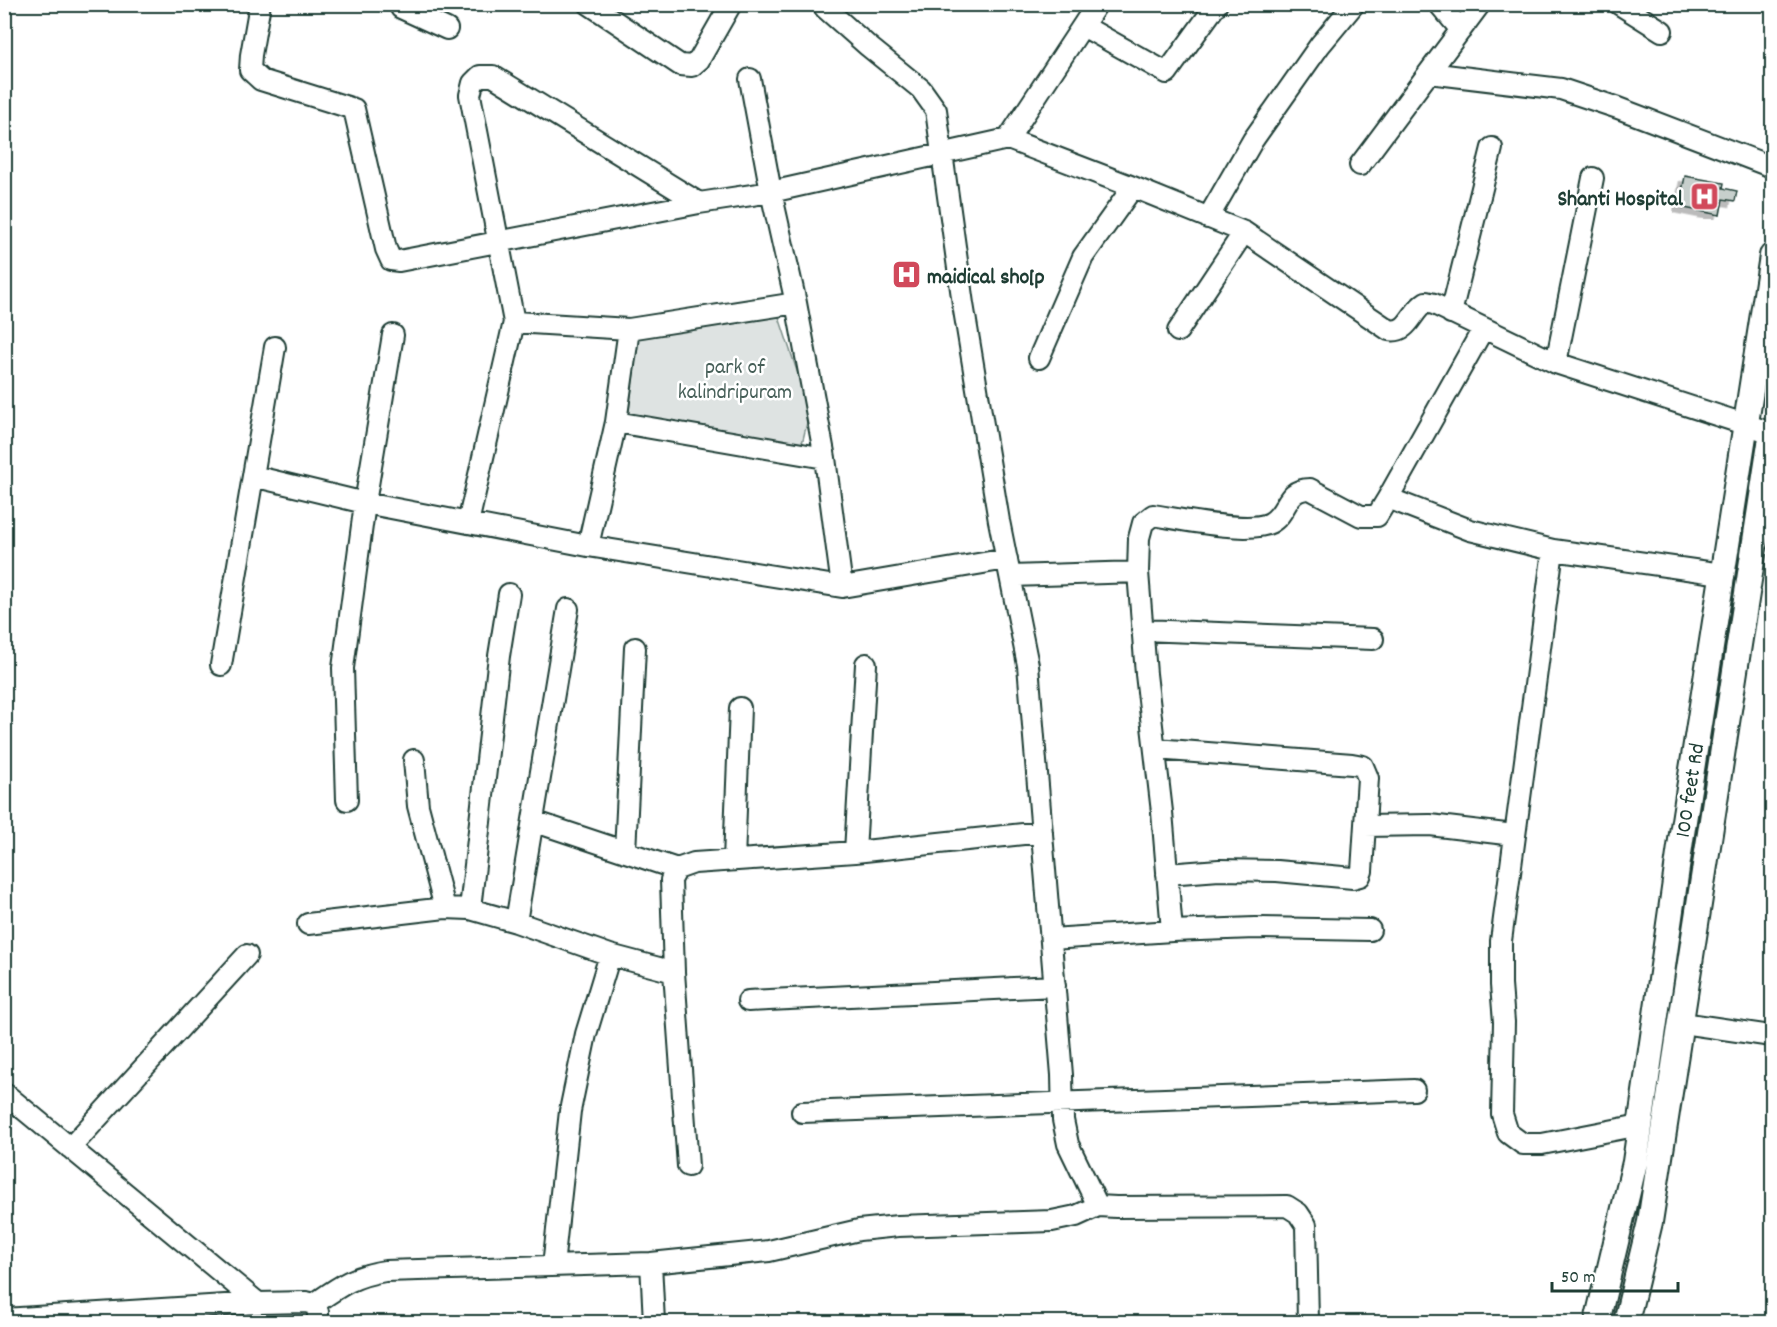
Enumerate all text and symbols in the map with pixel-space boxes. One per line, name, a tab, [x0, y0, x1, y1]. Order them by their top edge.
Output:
hospital icon: Shanti Hospital	[1688, 181, 1720, 213]
place label: Shanti Hospital	[1557, 185, 1684, 216]
hospital icon: maidical sho[p	[890, 259, 922, 291]
place label: maidical sho[p	[927, 263, 1045, 294]
park label: park of kalindripuram	[678, 353, 792, 409]
street label: 100 feet Rd	[1669, 741, 1714, 840]
scale bar	[1552, 1255, 1678, 1293]
text: 50 m	[1561, 1266, 1596, 1291]

